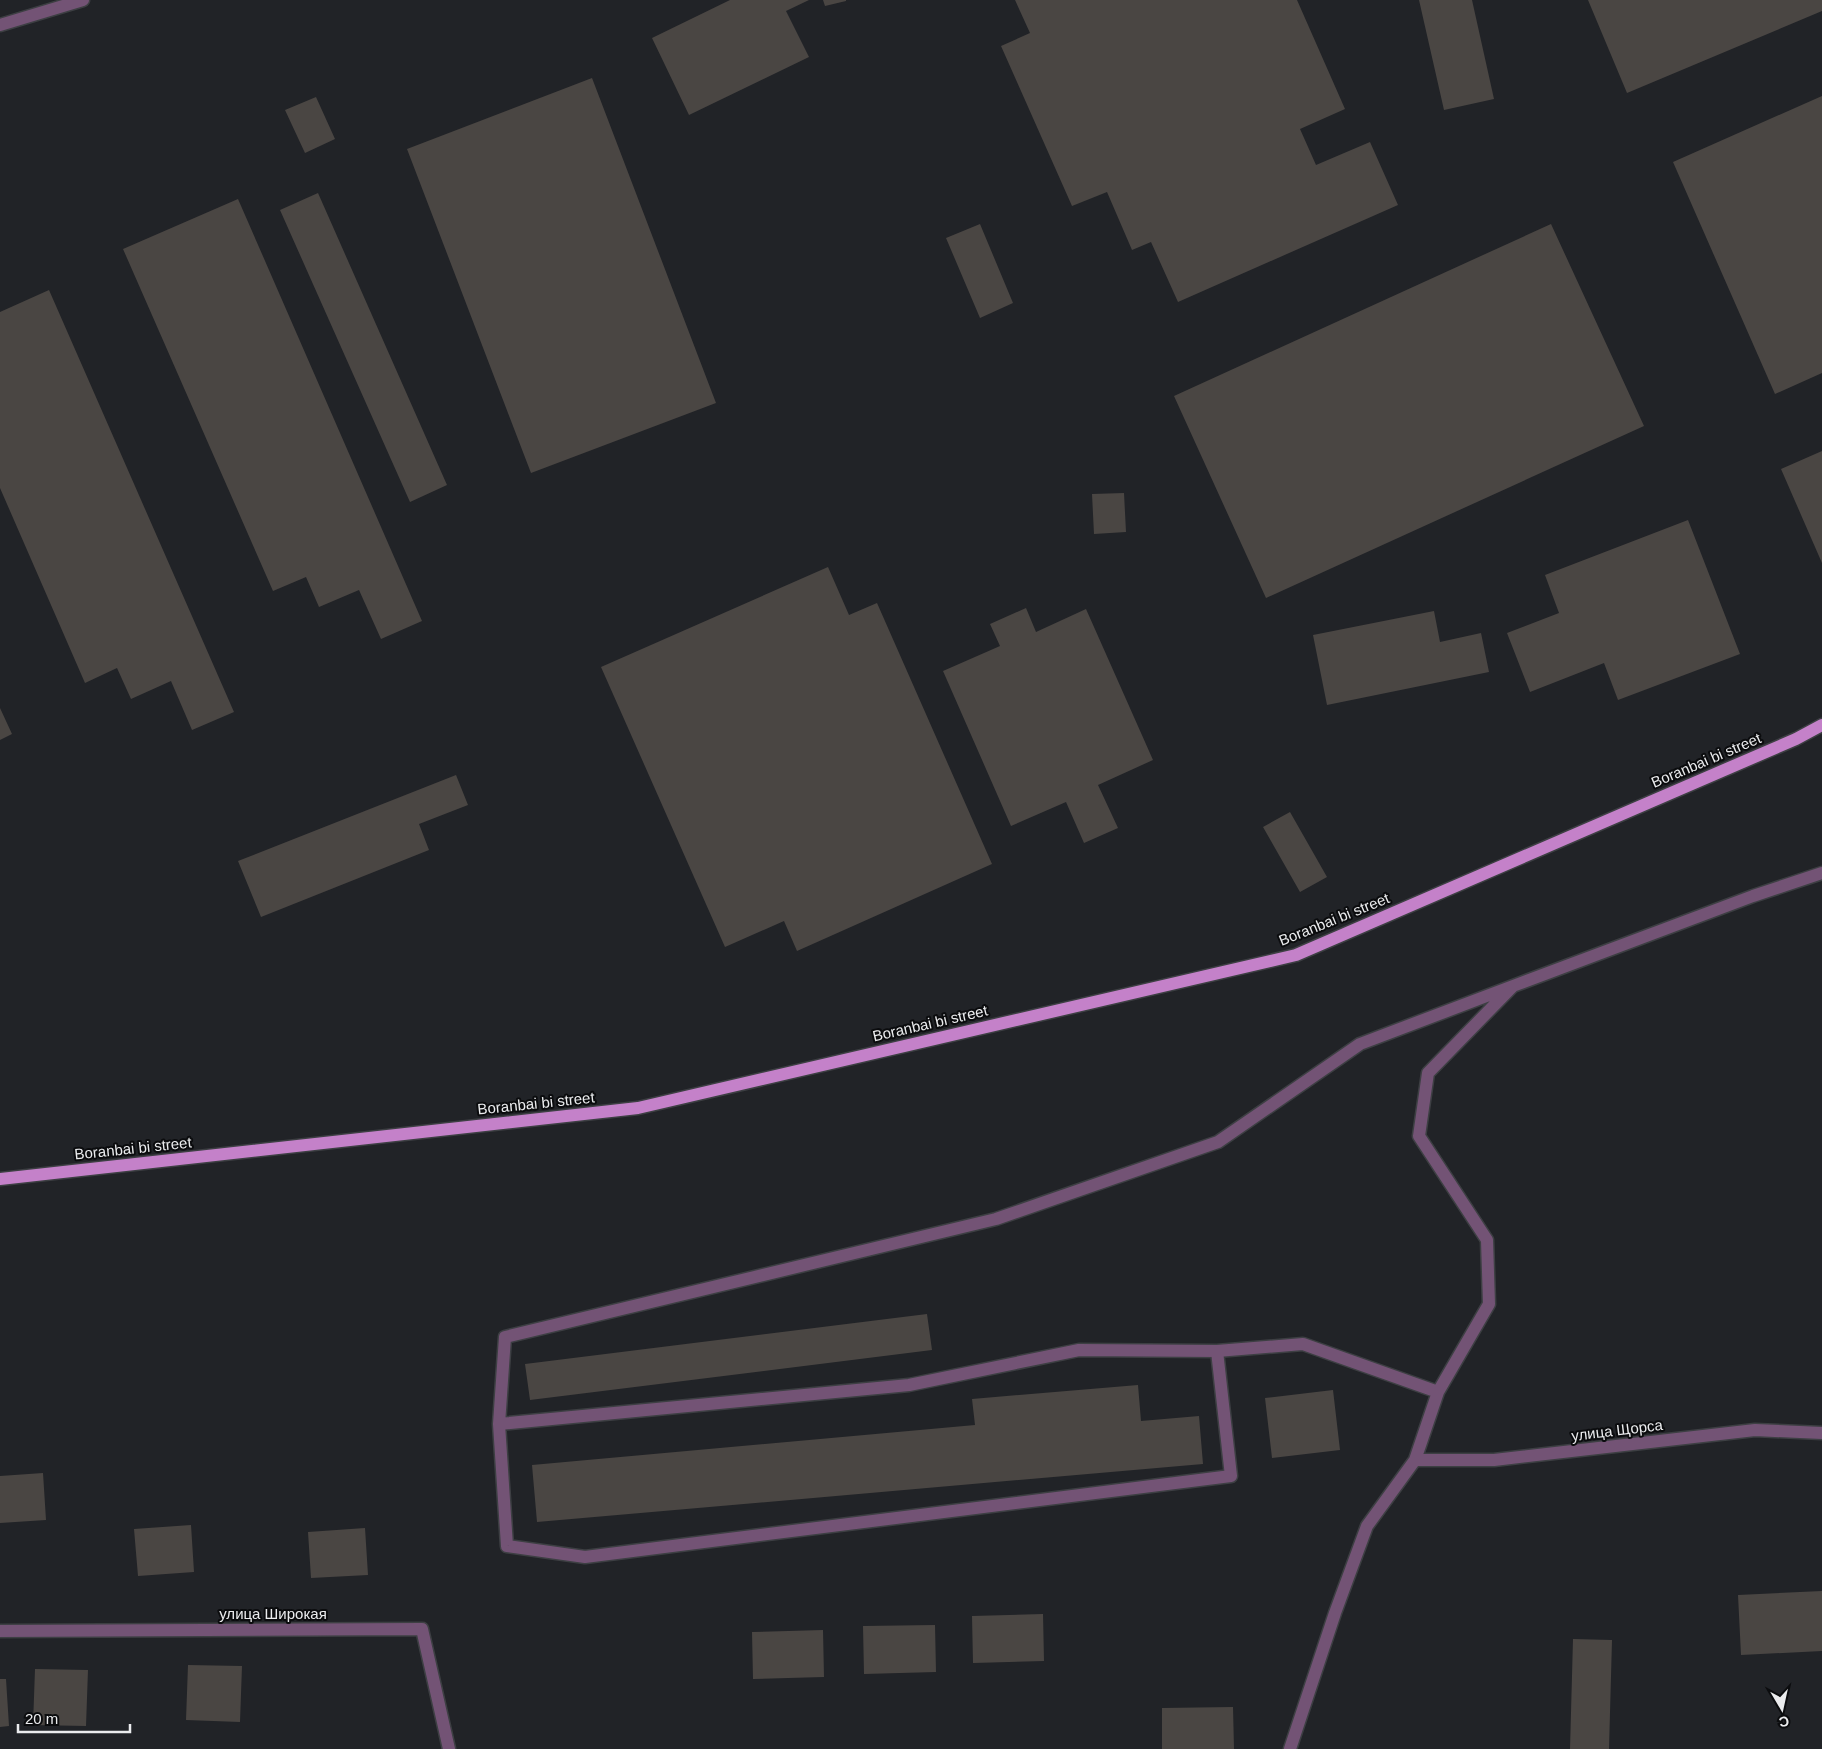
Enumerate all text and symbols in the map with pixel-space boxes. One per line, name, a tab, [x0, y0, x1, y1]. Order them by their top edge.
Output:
street label: Boranbai bi street	[1649, 729, 1764, 791]
street label: Boranbai bi street	[1276, 889, 1392, 949]
street label: Boranbai bi street	[871, 1001, 990, 1045]
street label: Boranbai bi street	[477, 1088, 596, 1118]
street label: Boranbai bi street	[74, 1133, 193, 1163]
street label: улица Щорса	[1570, 1416, 1664, 1444]
street label: улица Широкая	[219, 1605, 327, 1622]
north arrow	[1757, 1684, 1807, 1734]
scale bar	[18, 1702, 130, 1734]
text: 20 m	[25, 1710, 58, 1727]
text: С	[1778, 1713, 1790, 1731]

